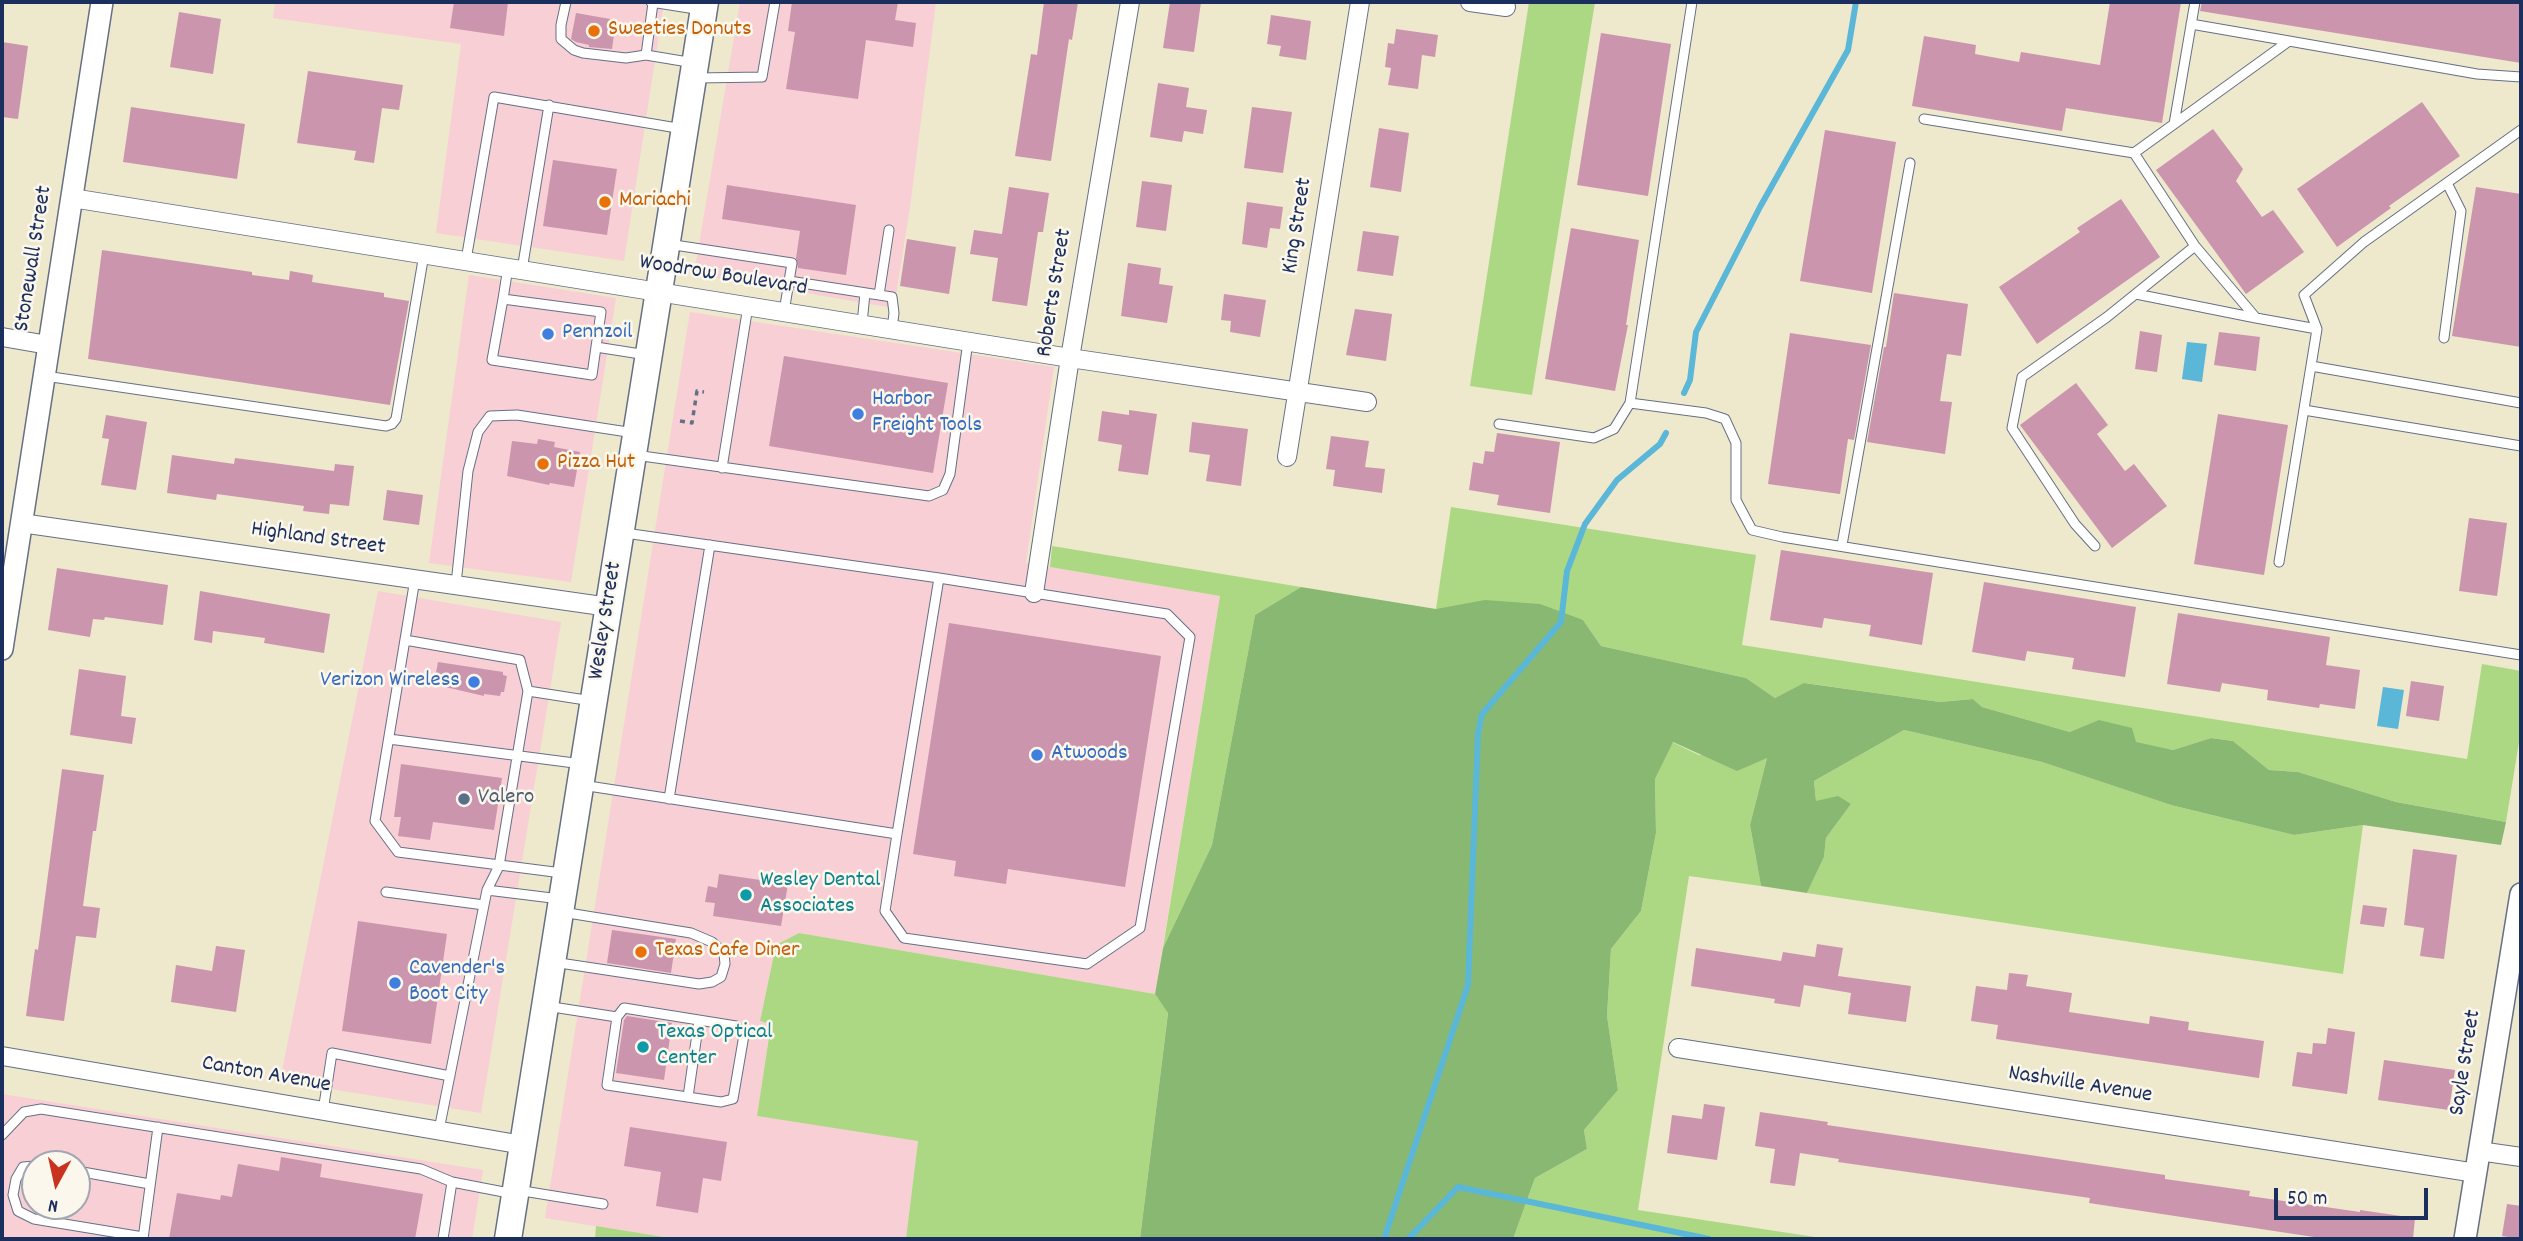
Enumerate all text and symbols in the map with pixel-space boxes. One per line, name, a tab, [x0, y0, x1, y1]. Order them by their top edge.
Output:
place label: Sweeties Donuts	[608, 17, 752, 45]
marker: Sweeties Donuts	[586, 23, 602, 39]
street label: King Street	[1278, 176, 1320, 276]
street label: Stonewall Street	[10, 184, 60, 334]
place label: Mariachi	[619, 188, 691, 216]
marker: Mariachi	[597, 194, 613, 210]
street label: Roberts Street	[1032, 227, 1080, 359]
street label: Woodrow Boulevard	[637, 250, 809, 304]
place label: Pennzoil	[562, 320, 632, 348]
marker: Pennzoil	[540, 326, 556, 342]
place label: Harbor Freight Tools	[872, 387, 982, 441]
marker: Harbor Freight Tools	[850, 406, 866, 422]
place label: Pizza Hut	[557, 450, 635, 478]
marker: Pizza Hut	[535, 456, 551, 472]
street label: Highland Street	[249, 517, 387, 563]
street label: Wesley Street	[584, 560, 630, 682]
place label: Verizon Wireless	[320, 668, 460, 696]
marker: Verizon Wireless	[466, 674, 482, 690]
place label: Atwoods	[1051, 741, 1128, 769]
marker: Atwoods	[1029, 747, 1045, 763]
place label: Valero	[478, 785, 534, 813]
marker: Valero	[456, 791, 472, 807]
place label: Wesley Dental Associates	[760, 868, 881, 922]
marker: Wesley Dental Associates	[738, 887, 754, 903]
place label: Texas Cafe Diner	[655, 938, 800, 966]
marker: Texas Cafe Diner	[633, 944, 649, 960]
place label: Cavender's Boot City	[409, 956, 505, 1010]
marker: Cavender's Boot City	[387, 975, 403, 991]
street label: Sayle Street	[2445, 1008, 2489, 1118]
place label: Texas Optical Center	[657, 1020, 773, 1074]
marker: Texas Optical Center	[635, 1039, 651, 1055]
street label: Canton Avenue	[199, 1051, 333, 1101]
street label: Nashville Avenue	[2006, 1061, 2154, 1111]
north arrow	[21, 1150, 91, 1220]
scale bar	[2278, 1174, 2432, 1218]
text: 50 m	[2287, 1185, 2327, 1215]
text: N	[47, 1190, 60, 1218]

